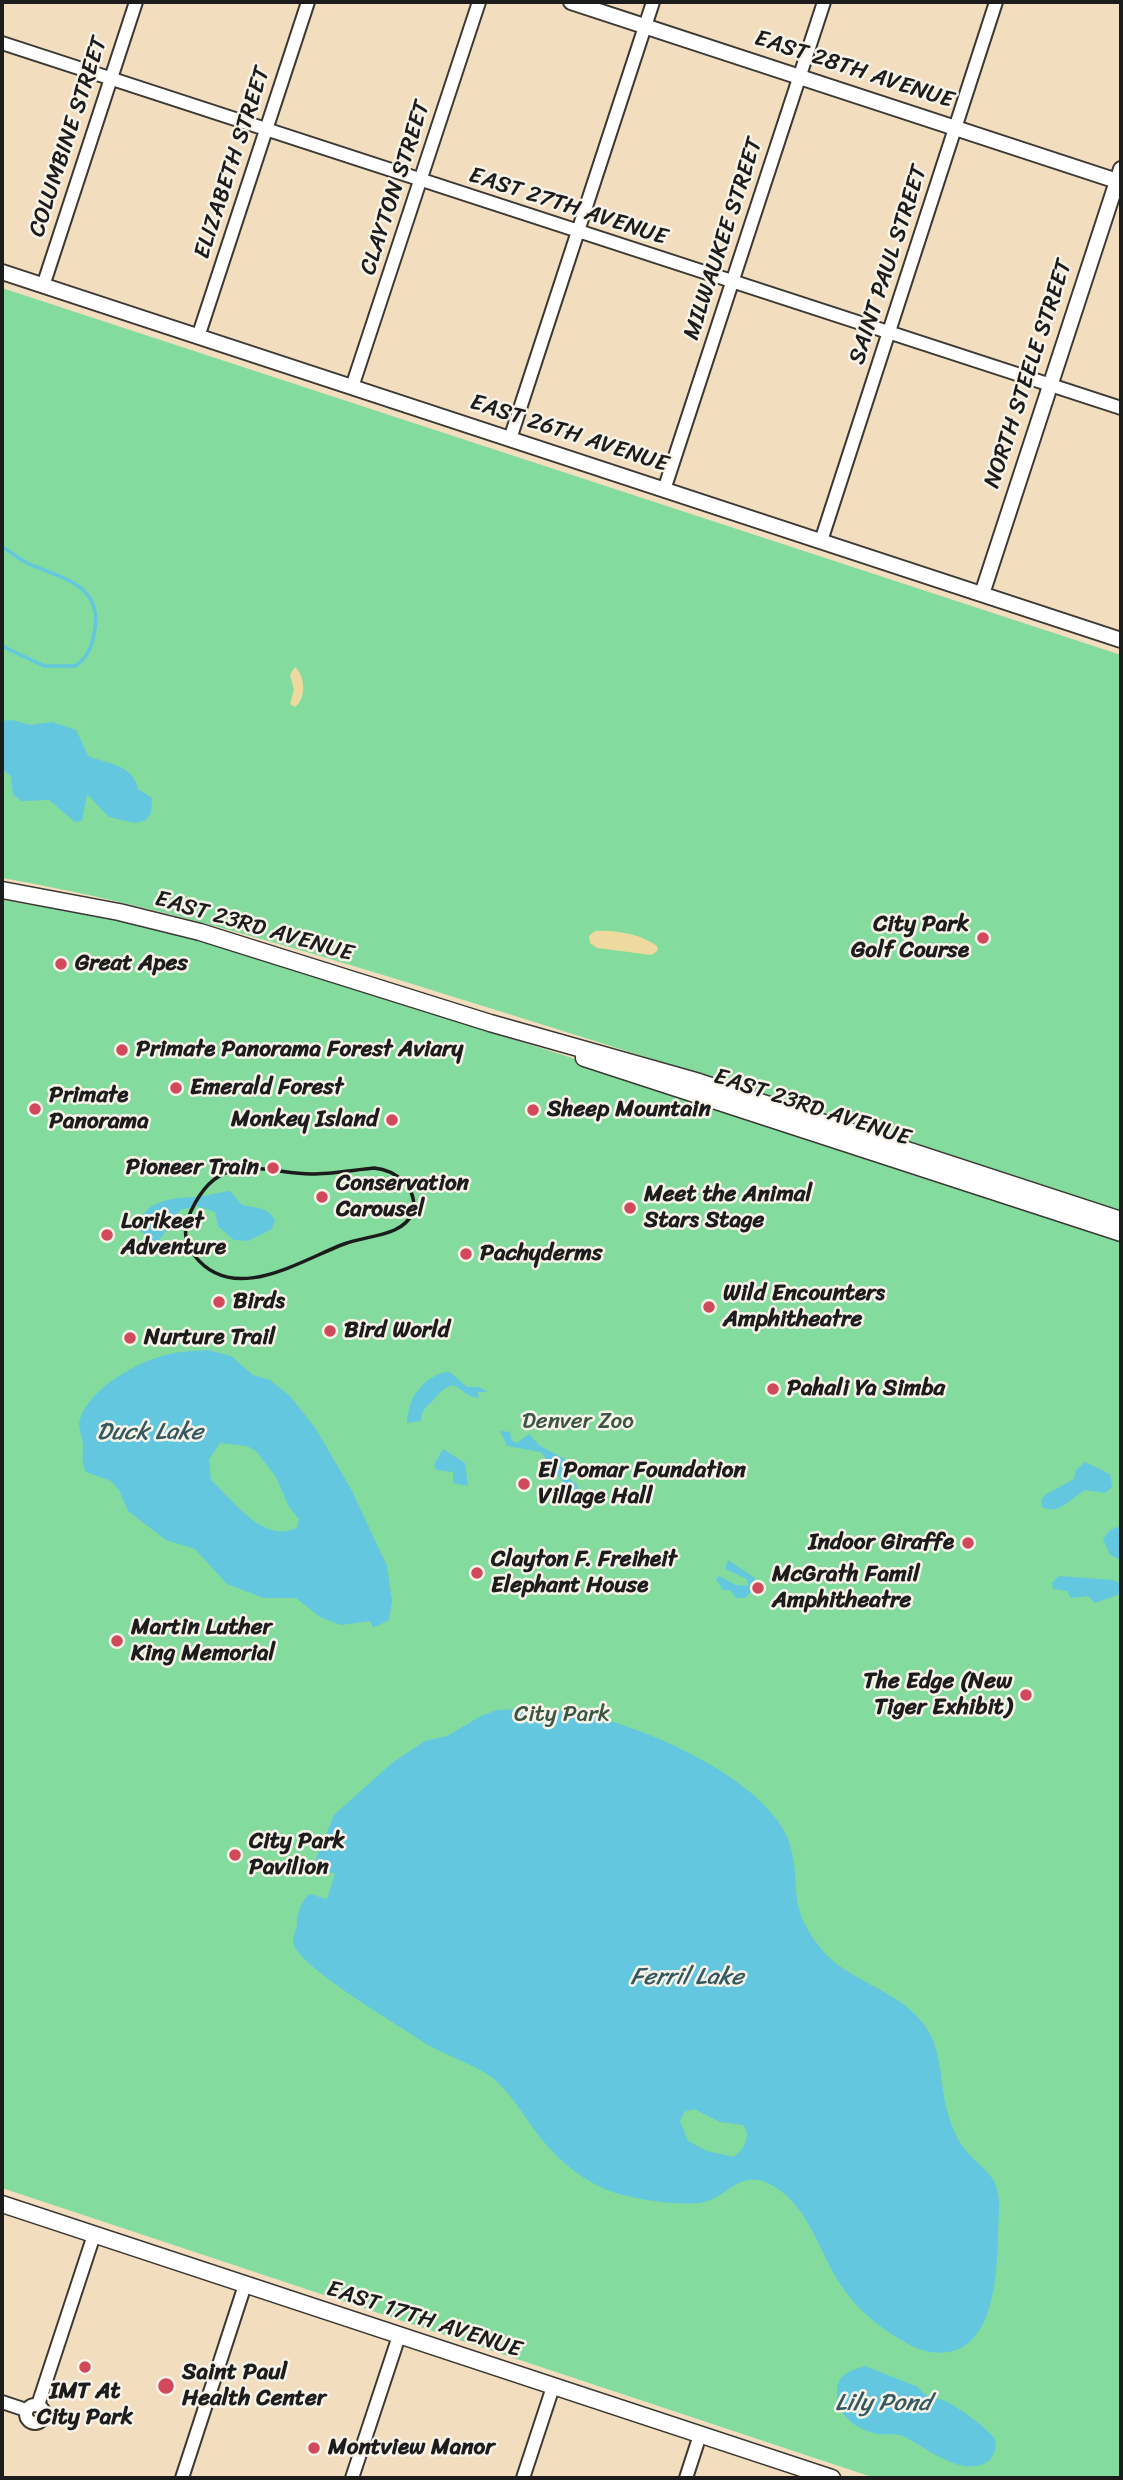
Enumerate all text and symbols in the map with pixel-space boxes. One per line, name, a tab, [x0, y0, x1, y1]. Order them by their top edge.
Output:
street label: EAST 28TH AVENUE	[751, 25, 957, 115]
street label: COLUMBINE STREET	[24, 33, 114, 241]
street label: ELIZABETH STREET	[189, 64, 277, 262]
street label: CLAYTON STREET	[355, 97, 437, 279]
street label: MILWAUKEE STREET	[678, 135, 770, 343]
street label: EAST 27TH AVENUE	[465, 162, 671, 252]
street label: SAINT PAUL STREET	[844, 162, 934, 368]
street label: NORTH STEELE STREET	[979, 256, 1079, 492]
street label: EAST 26TH AVENUE	[466, 389, 672, 479]
street label: EAST 23RD AVENUE	[152, 885, 356, 969]
place label: City Park Golf Course	[851, 911, 969, 965]
marker: City Park Golf Course	[975, 930, 991, 946]
place label: Great Apes	[75, 950, 188, 978]
marker: Great Apes	[53, 956, 69, 972]
place label: Primate Panorama Forest Aviary	[136, 1036, 463, 1064]
marker: Primate Panorama Forest Aviary	[114, 1042, 130, 1058]
street label: EAST 23RD AVENUE	[710, 1063, 914, 1153]
place label: Emerald Forest	[190, 1074, 343, 1102]
marker: Emerald Forest	[168, 1080, 184, 1096]
place label: Primate Panorama	[49, 1082, 149, 1136]
place label: Sheep Mountain	[547, 1096, 711, 1124]
marker: Primate Panorama	[27, 1101, 43, 1117]
marker: Sheep Mountain	[525, 1102, 541, 1118]
place label: Monkey Island	[231, 1106, 378, 1134]
marker: Monkey Island	[384, 1112, 400, 1128]
place label: Pioneer Train	[126, 1154, 259, 1182]
marker: Pioneer Train	[265, 1160, 281, 1176]
place label: Conservation Carousel	[336, 1170, 469, 1224]
place label: Meet the Animal Stars Stage	[644, 1181, 812, 1235]
marker: Conservation Carousel	[314, 1189, 330, 1205]
marker: Meet the Animal Stars Stage	[622, 1200, 638, 1216]
place label: Lorikeet Adventure	[121, 1208, 226, 1262]
marker: Lorikeet Adventure	[99, 1227, 115, 1243]
place label: Pachyderms	[480, 1240, 602, 1268]
marker: Pachyderms	[458, 1246, 474, 1262]
place label: Wild Encounters Amphitheatre	[723, 1280, 885, 1334]
place label: Birds	[233, 1288, 285, 1316]
marker: Birds	[211, 1294, 227, 1310]
marker: Wild Encounters Amphitheatre	[701, 1299, 717, 1315]
place label: Bird World	[344, 1317, 450, 1345]
marker: Bird World	[322, 1323, 338, 1339]
place label: Nurture Trail	[144, 1324, 275, 1352]
marker: Nurture Trail	[122, 1330, 138, 1346]
place label: Pahali Ya Simba	[787, 1375, 945, 1403]
marker: Pahali Ya Simba	[765, 1381, 781, 1397]
park label: Denver Zoo	[522, 1408, 634, 1436]
water label: Duck Lake	[97, 1419, 203, 1447]
place label: El Pomar Foundation Village Hall	[538, 1457, 746, 1511]
marker: El Pomar Foundation Village Hall	[516, 1476, 532, 1492]
place label: Indoor Giraffe	[808, 1529, 954, 1557]
marker: Indoor Giraffe	[960, 1535, 976, 1551]
place label: Clayton F. Freiheit Elephant House	[491, 1546, 677, 1600]
place label: McGrath Famil Amphitheatre	[772, 1561, 919, 1615]
marker: Clayton F. Freiheit Elephant House	[469, 1565, 485, 1581]
marker: McGrath Famil Amphitheatre	[750, 1580, 766, 1596]
place label: Martin Luther King Memorial	[131, 1614, 275, 1668]
marker: Martin Luther King Memorial	[109, 1633, 125, 1649]
place label: The Edge (New Tiger Exhibit)	[863, 1668, 1012, 1722]
marker: The Edge (New Tiger Exhibit)	[1018, 1687, 1034, 1703]
park label: City Park	[514, 1701, 610, 1729]
place label: City Park Pavilion	[249, 1828, 345, 1882]
marker: City Park Pavilion	[227, 1847, 243, 1863]
water label: Ferril Lake	[630, 1964, 744, 1992]
street label: EAST 17TH AVENUE	[323, 2275, 525, 2365]
marker: IMT At City Park	[77, 2359, 93, 2375]
place label: Saint Paul Health Center	[182, 2359, 326, 2413]
marker: Saint Paul Health Center	[156, 2376, 176, 2396]
place label: IMT At City Park	[37, 2378, 133, 2432]
water label: Lily Pond	[835, 2390, 931, 2418]
place label: Montview Manor	[328, 2434, 495, 2462]
marker: Montview Manor	[306, 2440, 322, 2456]

